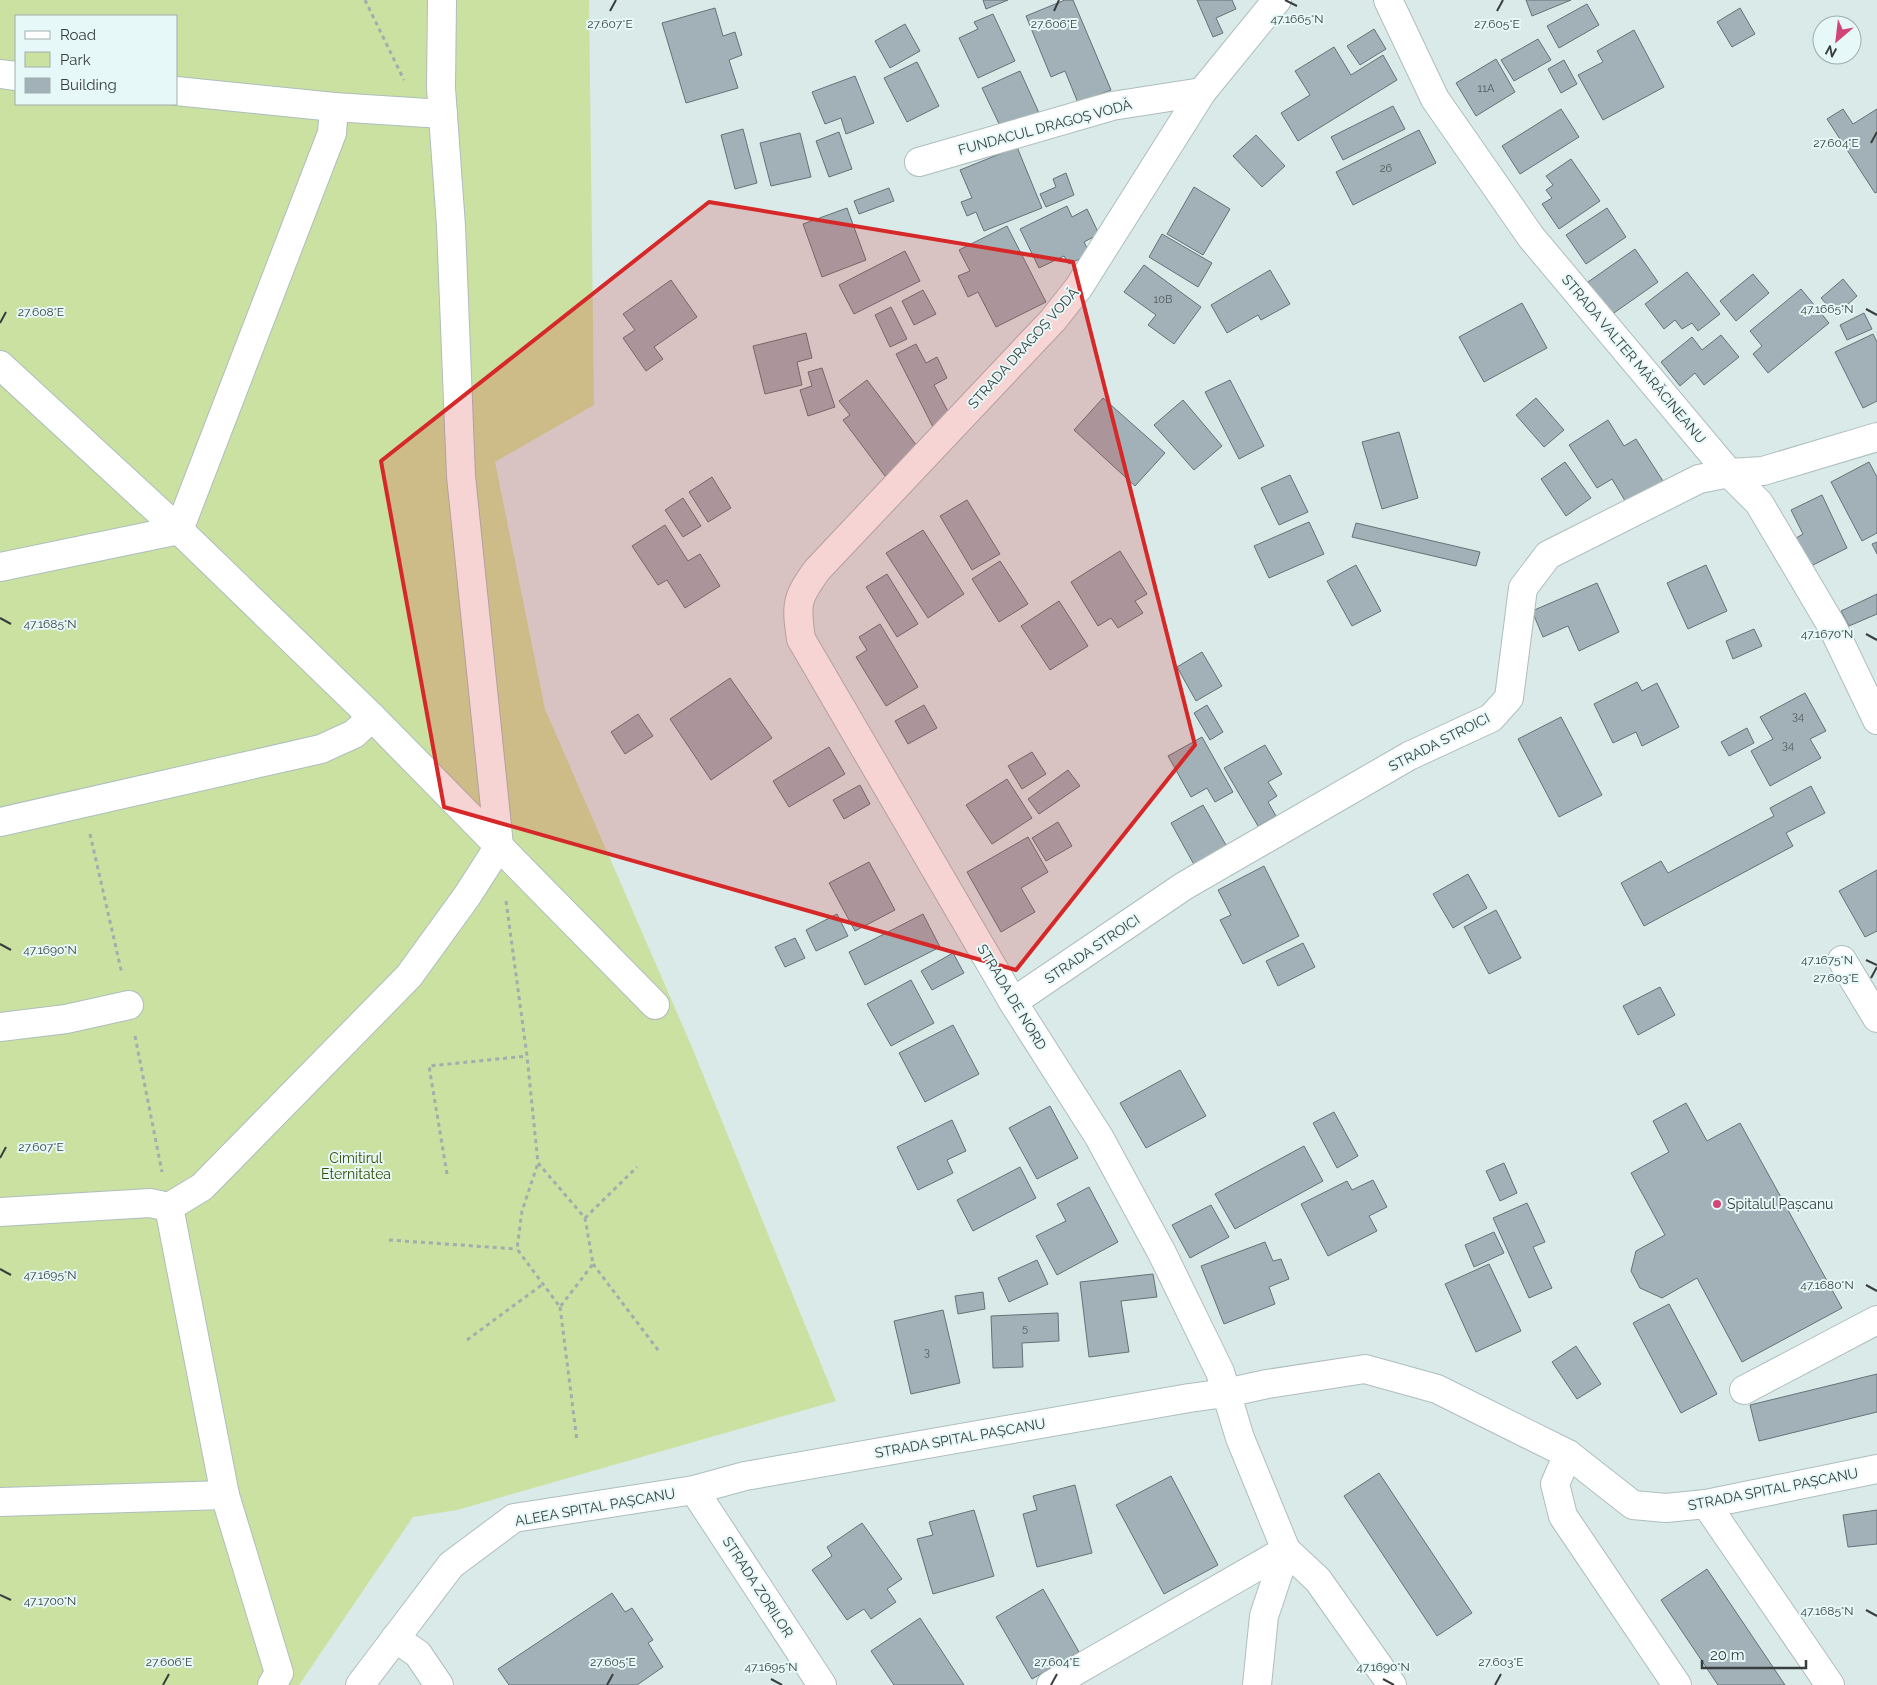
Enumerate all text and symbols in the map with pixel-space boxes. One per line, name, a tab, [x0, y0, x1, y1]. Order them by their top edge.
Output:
text: 47.1665°N	[1270, 12, 1324, 26]
legend	[15, 15, 178, 105]
north arrow	[1812, 15, 1862, 65]
text: 27.607°E	[587, 17, 633, 31]
text: 27.606°E	[1031, 17, 1077, 31]
text: 27.605°E	[1474, 17, 1520, 31]
text: Road	[60, 26, 96, 44]
text: N	[1822, 42, 1839, 61]
text: Park	[60, 51, 91, 69]
text: Building	[60, 76, 117, 94]
house number: 11A	[1478, 82, 1495, 95]
street label: FUNDACUL DRAGOȘ VODĂ	[956, 95, 1134, 158]
text: 27.604°E	[1813, 136, 1859, 150]
house number: 26	[1380, 162, 1393, 175]
street label: STRADA VALTER MĂRĂCINEANU	[1559, 271, 1710, 447]
street label: STRADA DRAGOȘ VODĂ	[964, 283, 1082, 412]
house number: 10B	[1154, 293, 1172, 306]
text: 47.1665°N	[1800, 302, 1854, 316]
text: 27.608°E	[18, 305, 64, 319]
text: 47.1685°N	[24, 617, 76, 631]
text: 47.1670°N	[1801, 627, 1853, 641]
street label: STRADA STROICI	[1386, 710, 1492, 774]
house number: 34	[1792, 710, 1804, 723]
house number: 34	[1782, 739, 1794, 752]
street label: STRADA STROICI	[1041, 911, 1143, 987]
street label: STRADA DE NORD	[974, 941, 1050, 1053]
text: 47.1690°N	[23, 943, 77, 957]
text: 47.1675°N	[1801, 953, 1853, 967]
text: 27.603°E	[1813, 971, 1859, 985]
text: 27.607°E	[18, 1140, 64, 1154]
park label: Cimitirul Eternitatea	[321, 1150, 391, 1182]
place label: Spitalul Pașcanu	[1727, 1196, 1833, 1212]
marker: Spitalul Pașcanu	[1711, 1198, 1723, 1210]
text: 47.1695°N	[24, 1268, 76, 1282]
text: 47.1680°N	[1800, 1278, 1854, 1292]
house number: 5	[1022, 1322, 1028, 1335]
house number: 3	[924, 1346, 930, 1359]
street label: STRADA SPITAL PAȘCANU	[873, 1415, 1047, 1461]
street label: STRADA SPITAL PAȘCANU	[1687, 1465, 1859, 1513]
street label: ALEEA SPITAL PAȘCANU	[514, 1485, 676, 1529]
street label: STRADA ZORILOR	[719, 1534, 797, 1640]
text: 47.1700°N	[24, 1594, 76, 1608]
text: 47.1685°N	[1801, 1604, 1853, 1618]
scale bar	[1702, 1638, 1806, 1670]
text: 20 m	[1710, 1646, 1745, 1664]
text: 27.606°E	[146, 1655, 192, 1669]
text: 27.605°E	[590, 1655, 636, 1669]
text: 27.604°E	[1034, 1655, 1080, 1669]
text: 27.603°E	[1478, 1655, 1524, 1669]
text: 47.1695°N	[745, 1660, 797, 1674]
text: 47.1690°N	[1356, 1660, 1410, 1674]

